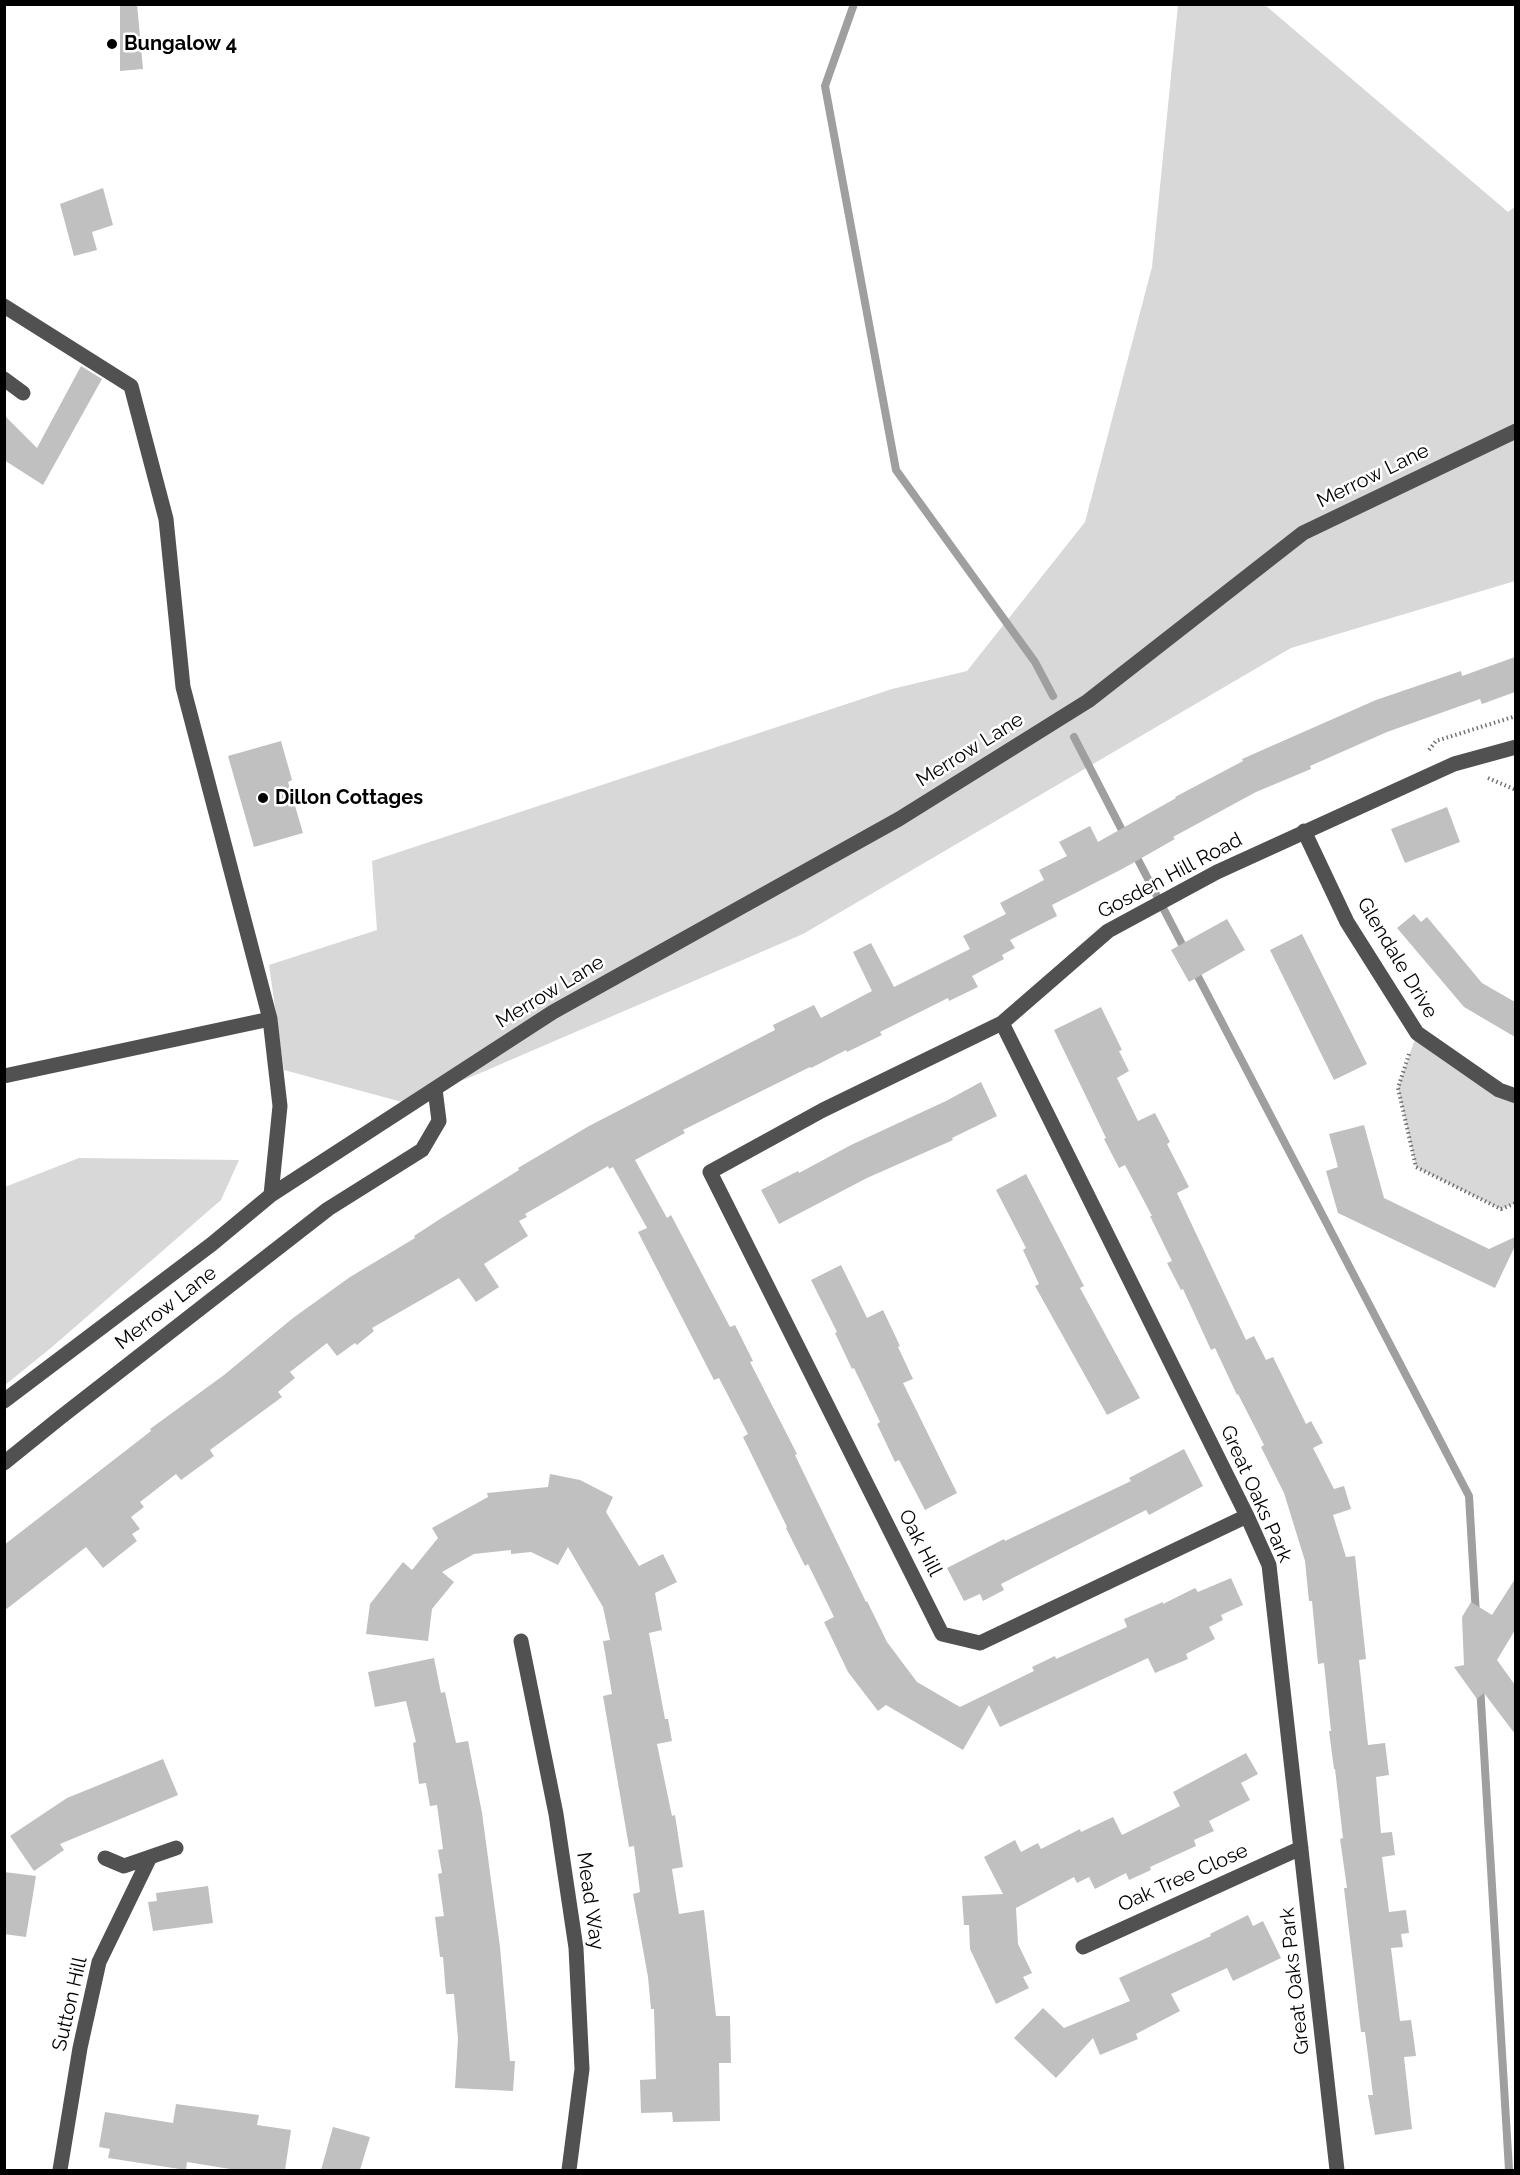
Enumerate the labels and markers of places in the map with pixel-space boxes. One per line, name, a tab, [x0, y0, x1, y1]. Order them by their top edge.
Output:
place label: Bungalow 4	[124, 32, 237, 56]
marker: Bungalow 4	[105, 37, 119, 51]
place label: Dillon Cottages	[275, 786, 423, 810]
marker: Dillon Cottages	[256, 791, 270, 805]

